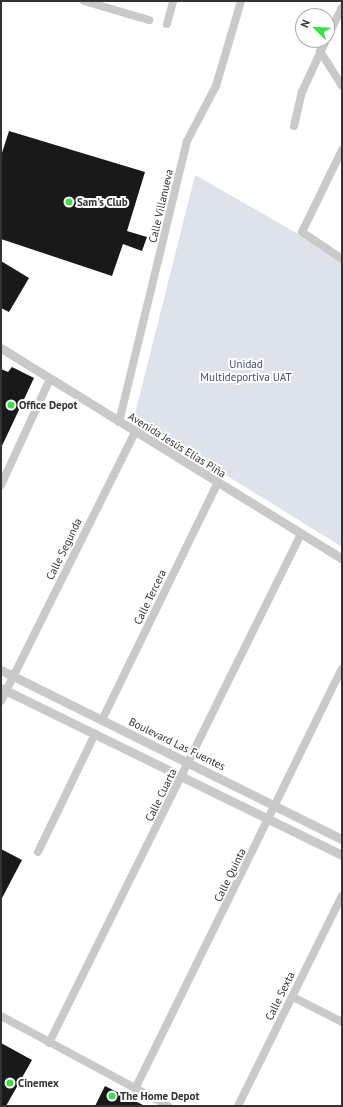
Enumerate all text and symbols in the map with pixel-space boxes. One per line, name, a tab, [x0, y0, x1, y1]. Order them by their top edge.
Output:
north arrow	[295, 8, 335, 48]
text: N	[297, 17, 313, 30]
street label: Calle Villanueva	[146, 168, 176, 244]
place label: Sam's Club	[77, 195, 128, 209]
marker: Sam's Club	[64, 197, 74, 207]
park label: Unidad Multideportiva UAT	[200, 358, 292, 384]
place label: Office Depot	[19, 398, 77, 412]
marker: Office Depot	[6, 400, 16, 410]
street label: Avenida Jesús Elías Piña	[126, 410, 228, 480]
street label: Calle Segunda	[43, 516, 85, 582]
street label: Calle Tercera	[131, 567, 169, 627]
street label: Boulevard Las Fuentes	[127, 715, 227, 773]
street label: Calle Cuarta	[143, 766, 179, 824]
street label: Calle Quinta	[211, 846, 249, 904]
street label: Calle Sexta	[263, 970, 297, 1022]
place label: Cinemex	[18, 1076, 59, 1090]
marker: Cinemex	[5, 1078, 15, 1088]
place label: The Home Depot	[120, 1089, 199, 1103]
marker: The Home Depot	[107, 1091, 117, 1101]

